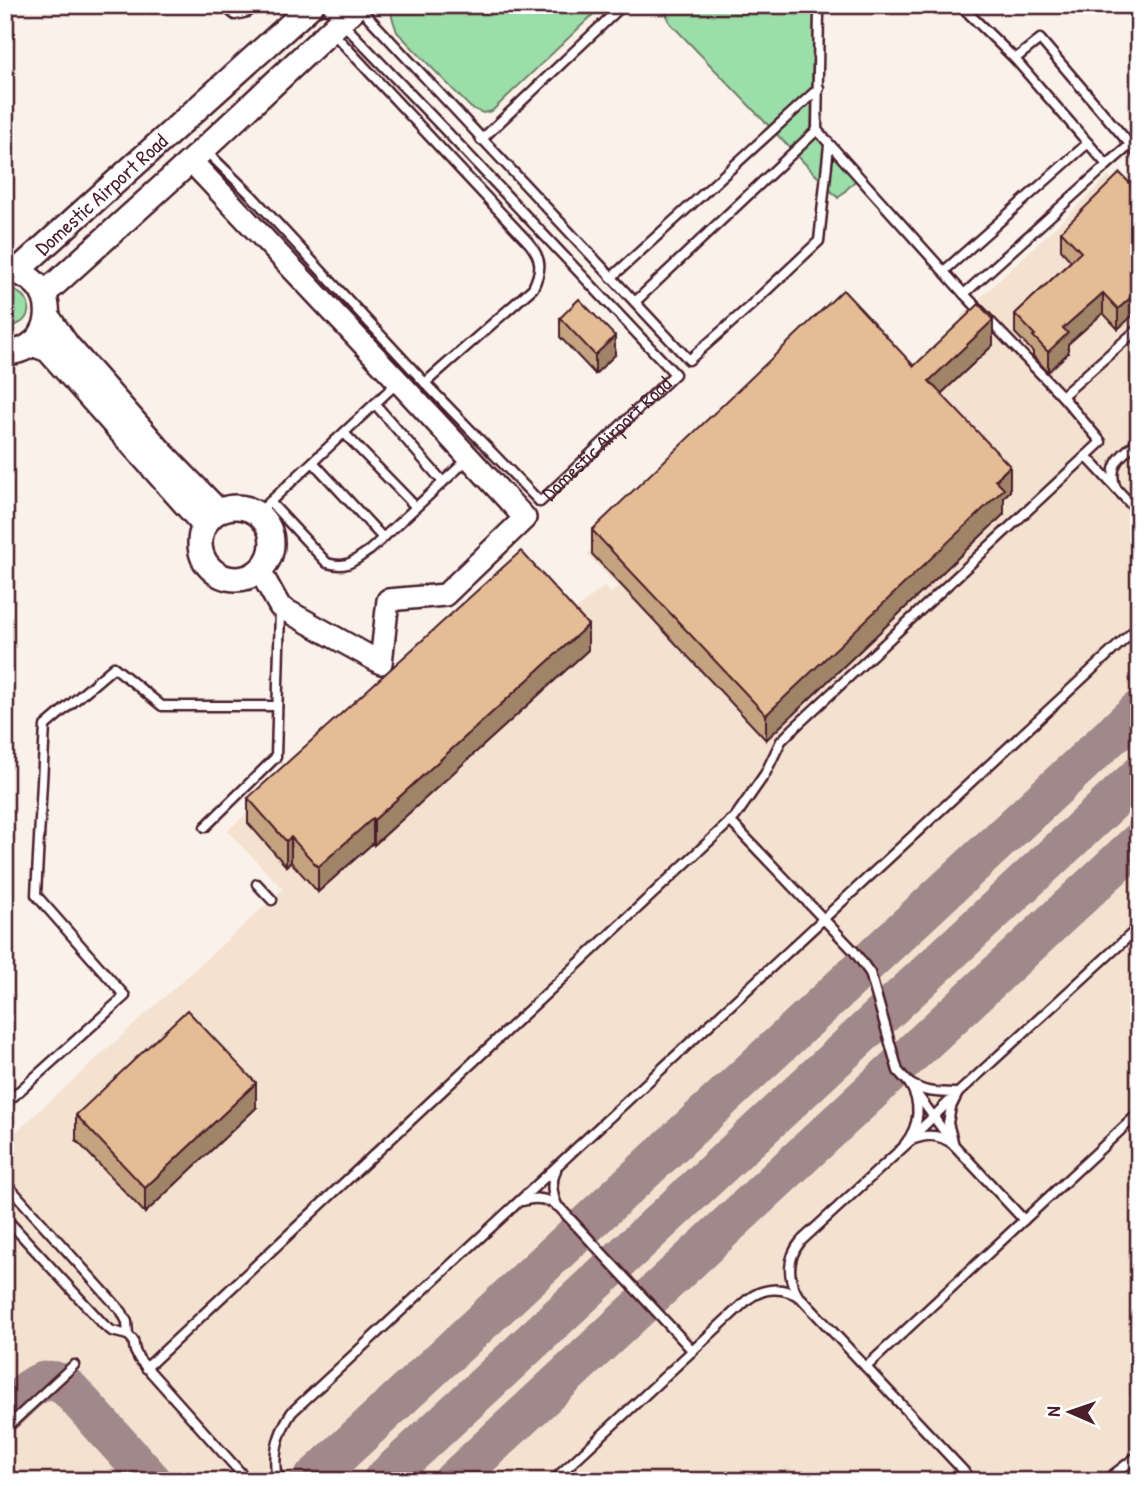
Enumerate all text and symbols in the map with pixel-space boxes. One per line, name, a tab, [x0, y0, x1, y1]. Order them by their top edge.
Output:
street label: Domestic Airport Road	[29, 127, 174, 262]
street label: Domestic Airport Road	[535, 370, 678, 507]
north arrow	[1036, 1378, 1106, 1448]
text: N	[1040, 1406, 1066, 1417]

